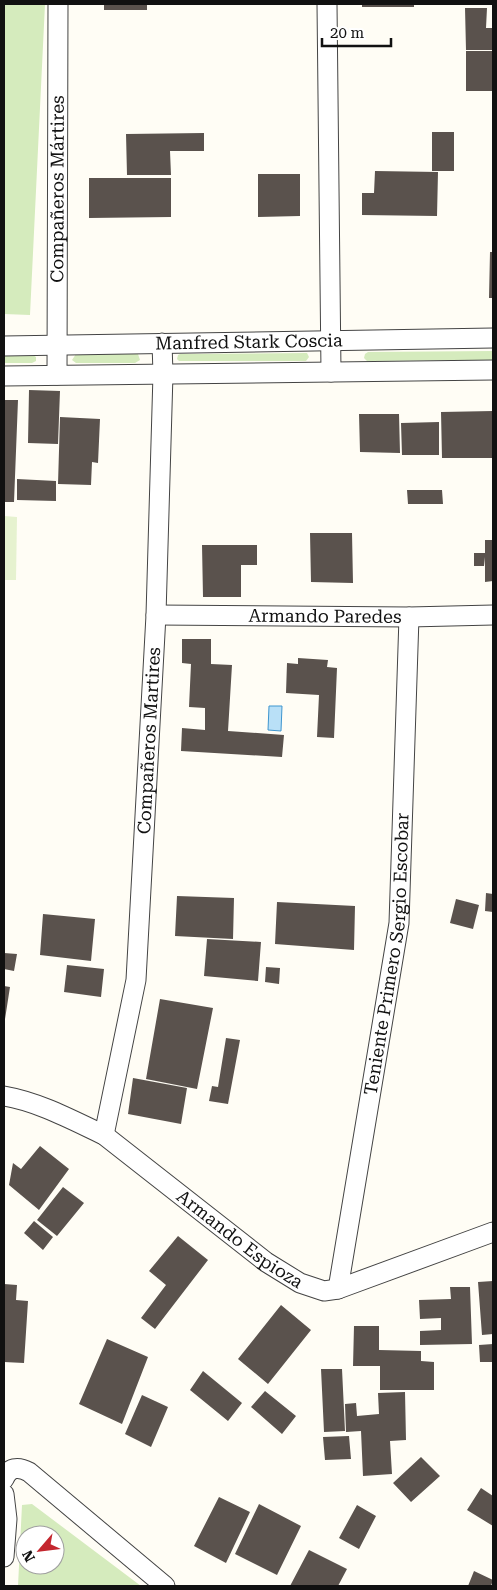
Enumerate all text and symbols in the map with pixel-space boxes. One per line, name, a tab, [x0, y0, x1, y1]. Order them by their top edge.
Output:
scale bar	[322, 15, 391, 47]
text: 20 m	[330, 24, 365, 42]
street label: Compañeros Mártires	[46, 95, 68, 283]
street label: Manfred Stark Coscia	[155, 329, 343, 354]
street label: Armando Paredes	[248, 605, 402, 627]
street label: Compañeros Martires	[133, 647, 164, 835]
street label: Teniente Primero Sergio Escobar	[359, 812, 413, 1097]
street label: Armando Espioza	[173, 1185, 307, 1292]
north arrow	[15, 1525, 65, 1575]
text: N	[19, 1547, 38, 1565]

